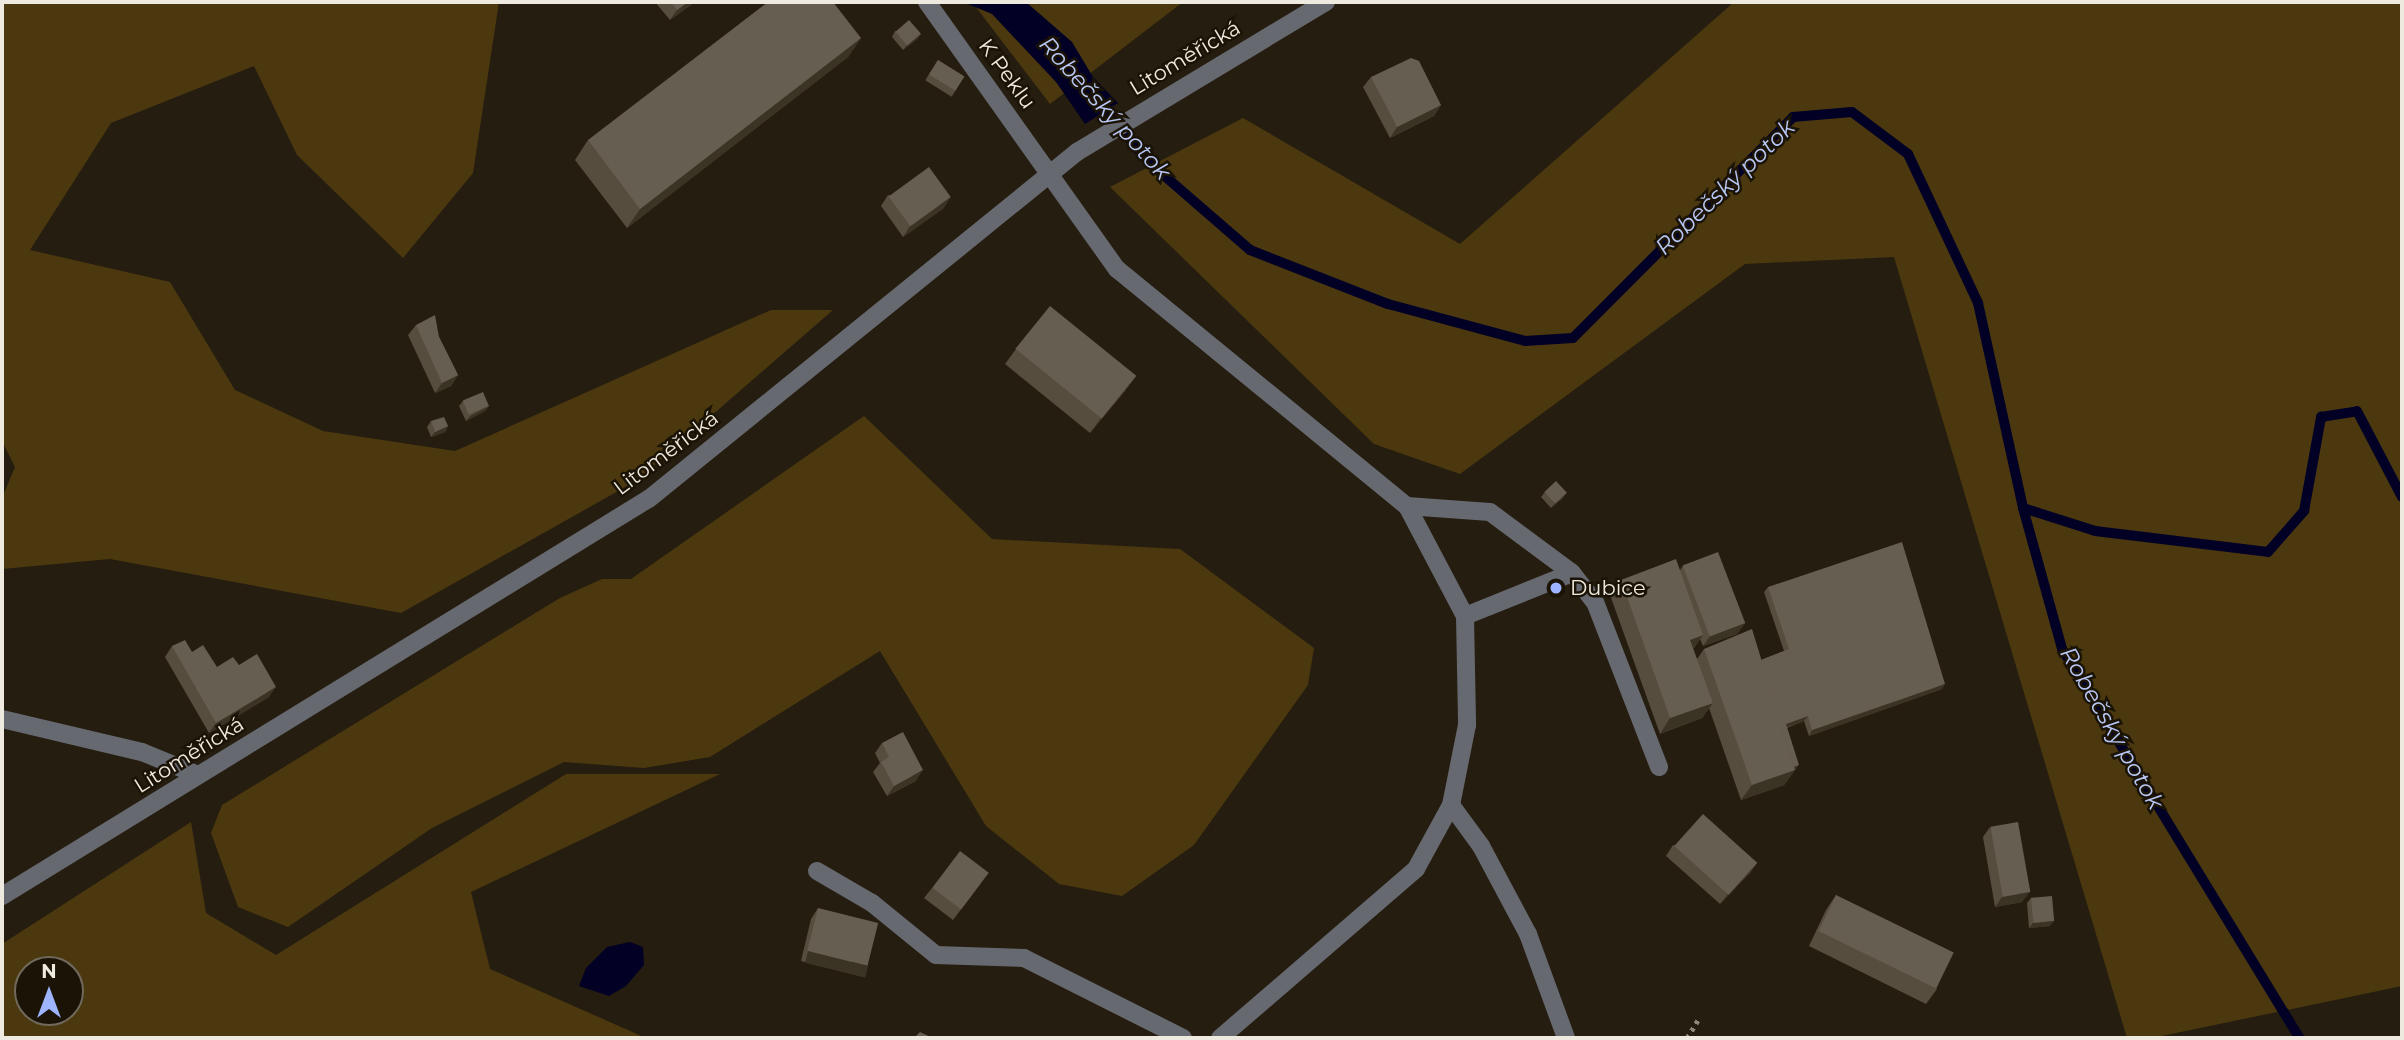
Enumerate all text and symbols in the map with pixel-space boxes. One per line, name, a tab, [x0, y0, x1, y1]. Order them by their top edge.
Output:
street label: Litoměřická	[1125, 15, 1245, 101]
water label: Robečský potok	[1033, 31, 1177, 185]
street label: K Peklu	[973, 34, 1041, 114]
water label: Robečský potok	[1649, 113, 1801, 261]
street label: Litoměřická	[609, 406, 723, 500]
place label: Dubice	[1570, 575, 1646, 601]
marker: Dubice	[1548, 580, 1564, 596]
water label: Robečský potok	[2054, 642, 2170, 814]
street label: Litoměřická	[130, 711, 248, 799]
north arrow	[14, 956, 84, 1026]
text: N	[41, 960, 57, 983]

